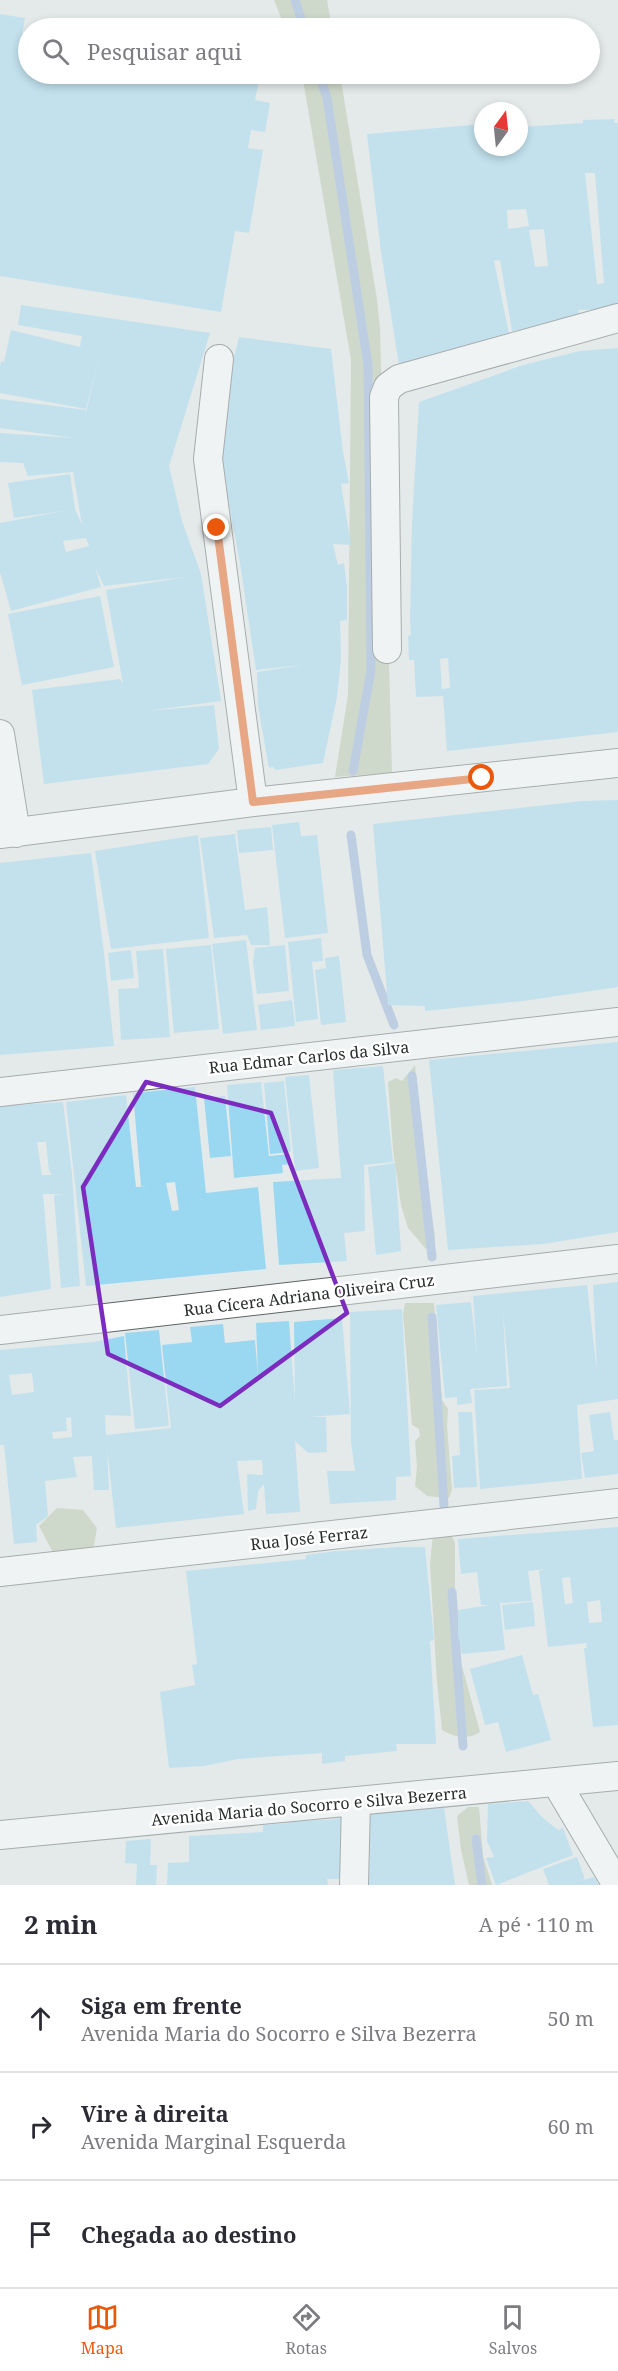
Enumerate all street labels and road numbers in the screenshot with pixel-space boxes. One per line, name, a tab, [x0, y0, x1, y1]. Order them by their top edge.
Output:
street label: Rua Edmar Carlos da Silva	[208, 1036, 410, 1078]
street label: Rua Cícera Adriana Oliveira Cruz	[182, 1269, 436, 1321]
street label: Rua José Ferraz	[249, 1521, 369, 1555]
street label: Avenida Maria do Socorro e Silva Bezerra	[150, 1781, 468, 1831]

